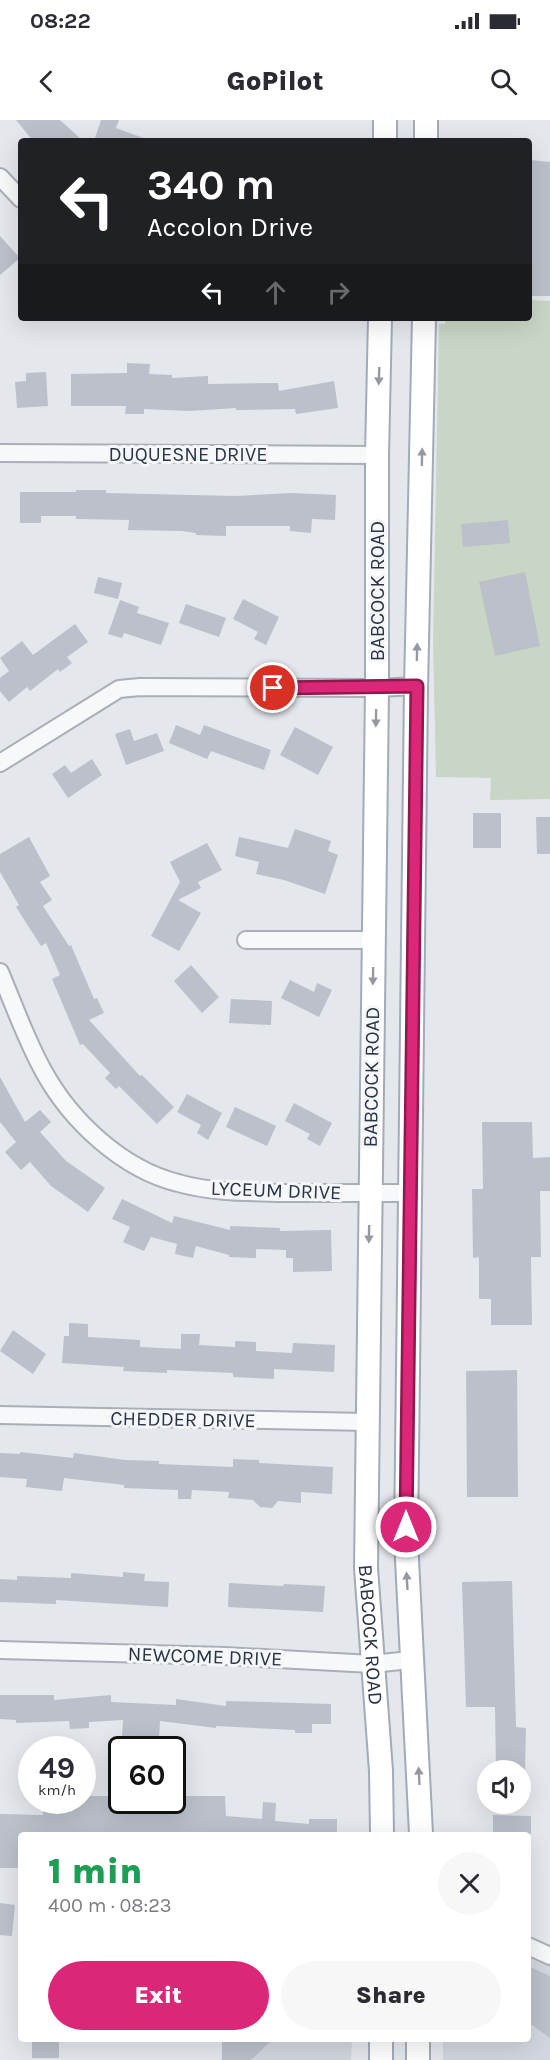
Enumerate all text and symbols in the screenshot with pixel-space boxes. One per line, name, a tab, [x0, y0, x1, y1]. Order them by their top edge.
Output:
text: 08:22	[30, 8, 91, 34]
icon: back	[30, 65, 63, 98]
text: GoPilot	[226, 65, 324, 97]
icon: search	[487, 65, 520, 98]
text: 340 m	[147, 160, 275, 210]
icon: left	[48, 162, 126, 240]
text: Accolon Drive	[147, 211, 313, 243]
icon: left	[196, 276, 229, 309]
icon: ahead	[259, 276, 292, 309]
icon: right	[322, 276, 355, 309]
one-way arrow	[374, 367, 384, 386]
street label: DUQUESNE DRIVE	[109, 443, 267, 466]
one-way arrow	[418, 447, 427, 466]
street label: BABCOCK ROAD	[366, 521, 389, 661]
one-way arrow	[413, 642, 422, 661]
pin	[247, 662, 298, 713]
icon: arrive	[256, 671, 289, 704]
one-way arrow	[371, 709, 381, 728]
one-way arrow	[368, 967, 378, 986]
street label: BABCOCK ROAD	[359, 1007, 384, 1147]
street label: LYCEUM DRIVE	[210, 1177, 342, 1204]
one-way arrow	[364, 1225, 374, 1244]
street label: CHEDDER DRIVE	[110, 1407, 256, 1432]
position arrow	[374, 1495, 438, 1559]
street label: BABCOCK ROAD	[354, 1564, 387, 1706]
one-way arrow	[402, 1572, 411, 1591]
street label: NEWCOME DRIVE	[127, 1642, 283, 1671]
speed limit sign: 60	[108, 1736, 186, 1814]
text: 49	[39, 1750, 75, 1786]
map controls	[477, 1760, 531, 1814]
button: sound	[477, 1760, 531, 1814]
one-way arrow	[414, 1767, 423, 1786]
text: km/h	[38, 1781, 76, 1799]
text: 1 min	[48, 1850, 142, 1892]
button: close	[438, 1852, 501, 1915]
text: 400 m · 08:23	[48, 1894, 172, 1917]
button: Exit	[48, 1961, 269, 2030]
button: Share	[281, 1961, 501, 2030]

